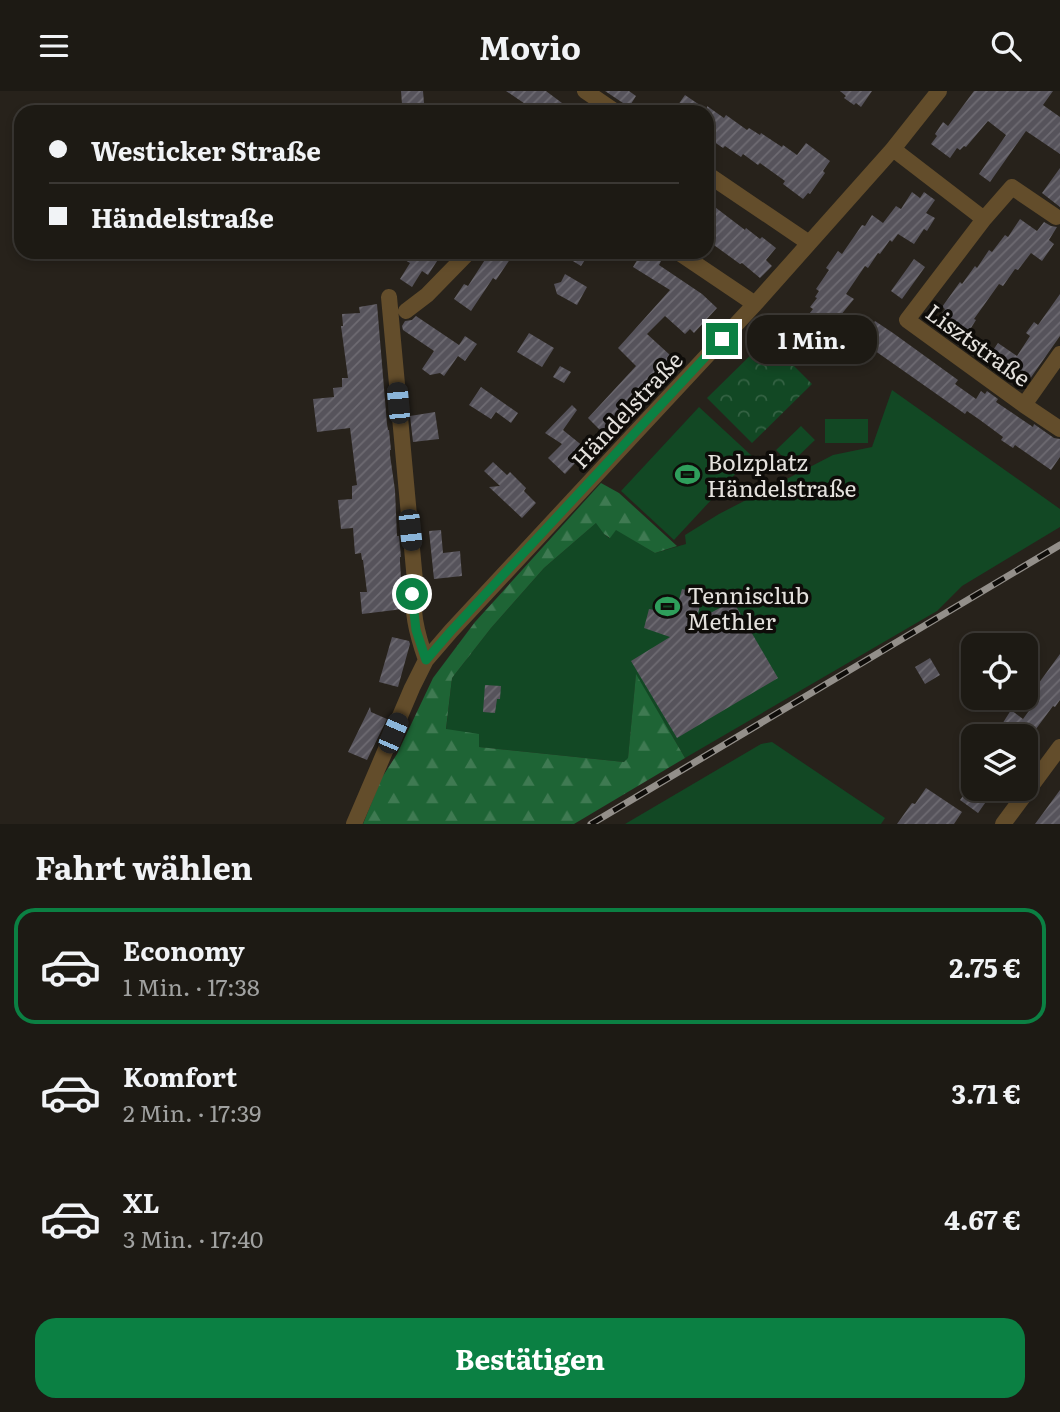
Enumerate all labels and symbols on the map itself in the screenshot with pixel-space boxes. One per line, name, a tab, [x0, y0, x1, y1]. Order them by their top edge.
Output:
street label: Lisztstraße	[920, 294, 1038, 394]
callout: 1 Min.	[746, 315, 876, 363]
route end	[706, 323, 738, 355]
street label: Händelstraße	[563, 343, 689, 475]
car	[386, 381, 411, 425]
place label: Bolzplatz Händelstraße	[707, 444, 857, 504]
sports icon: Bolzplatz Händelstraße	[673, 460, 701, 488]
car	[398, 508, 423, 552]
place label: Tennisclub Methler	[687, 577, 809, 637]
route start	[396, 578, 428, 610]
sports icon: Tennisclub Methler	[653, 593, 681, 621]
car	[376, 710, 411, 756]

